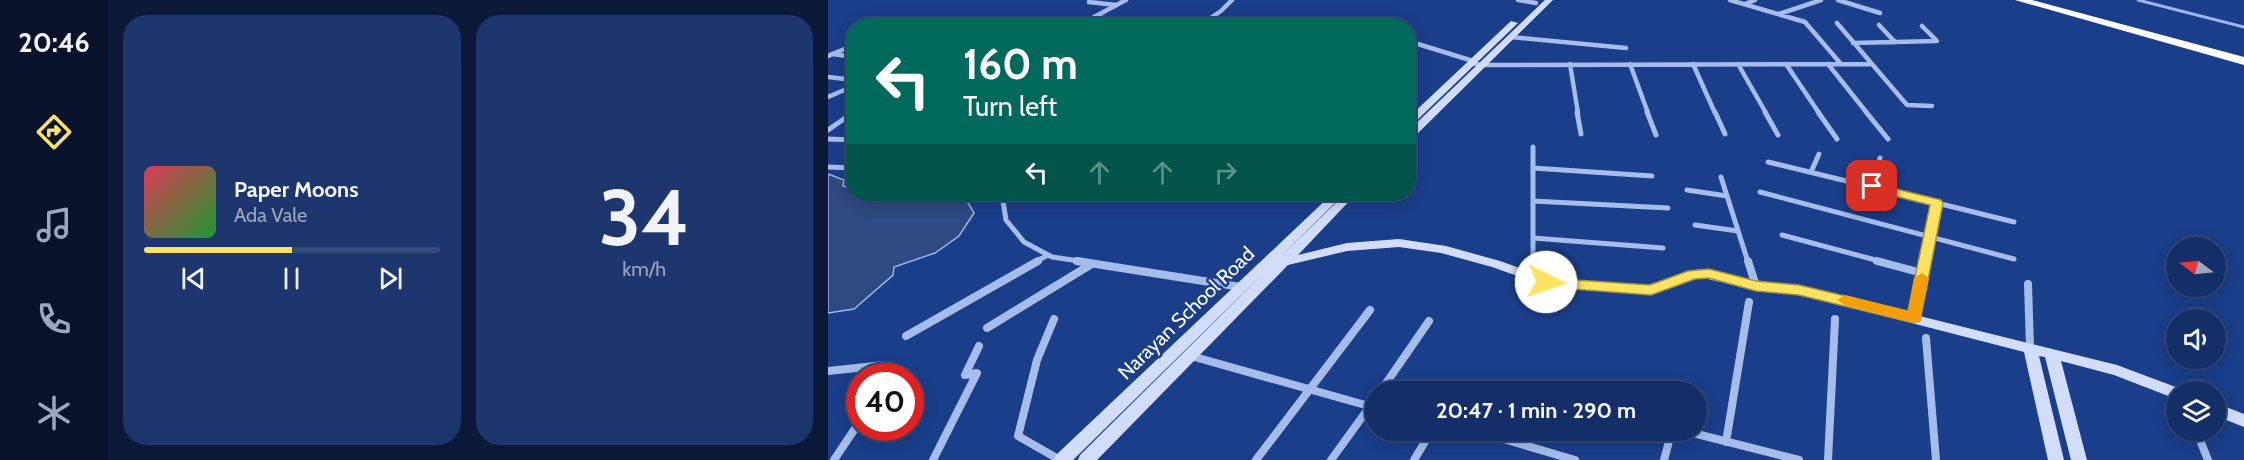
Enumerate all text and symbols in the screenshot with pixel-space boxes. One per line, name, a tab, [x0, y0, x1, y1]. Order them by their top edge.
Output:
text: 20:46	[18, 26, 90, 59]
text: 160 m	[963, 38, 1078, 90]
icon: left	[864, 42, 942, 120]
text: Turn left	[963, 90, 1057, 123]
icon: directions	[33, 111, 75, 153]
icon: left	[1020, 156, 1053, 189]
icon: ahead	[1083, 156, 1116, 189]
icon: ahead	[1146, 156, 1179, 189]
icon: right	[1209, 156, 1242, 189]
pin	[1846, 160, 1897, 211]
icon: arrive	[1855, 169, 1888, 202]
text: 34	[599, 170, 689, 265]
text: Paper Moons	[234, 176, 358, 203]
text: Ada Vale	[234, 203, 307, 227]
icon: music	[33, 204, 75, 246]
north arrow	[2166, 237, 2226, 297]
map controls	[2166, 237, 2226, 441]
street label: Narayan School Road	[1113, 242, 1259, 384]
position arrow	[1514, 250, 1578, 314]
text: km/h	[622, 257, 666, 281]
icon: previous	[177, 262, 210, 295]
icon: pause	[275, 262, 308, 295]
icon: next	[374, 262, 407, 295]
icon: phone	[33, 298, 75, 340]
button: sound	[2166, 309, 2226, 369]
speed limit sign: 40	[846, 363, 924, 441]
button: layers	[2166, 381, 2226, 441]
icon: climate	[33, 392, 75, 434]
text: 20:47 · 1 min · 290 m	[1436, 397, 1636, 424]

